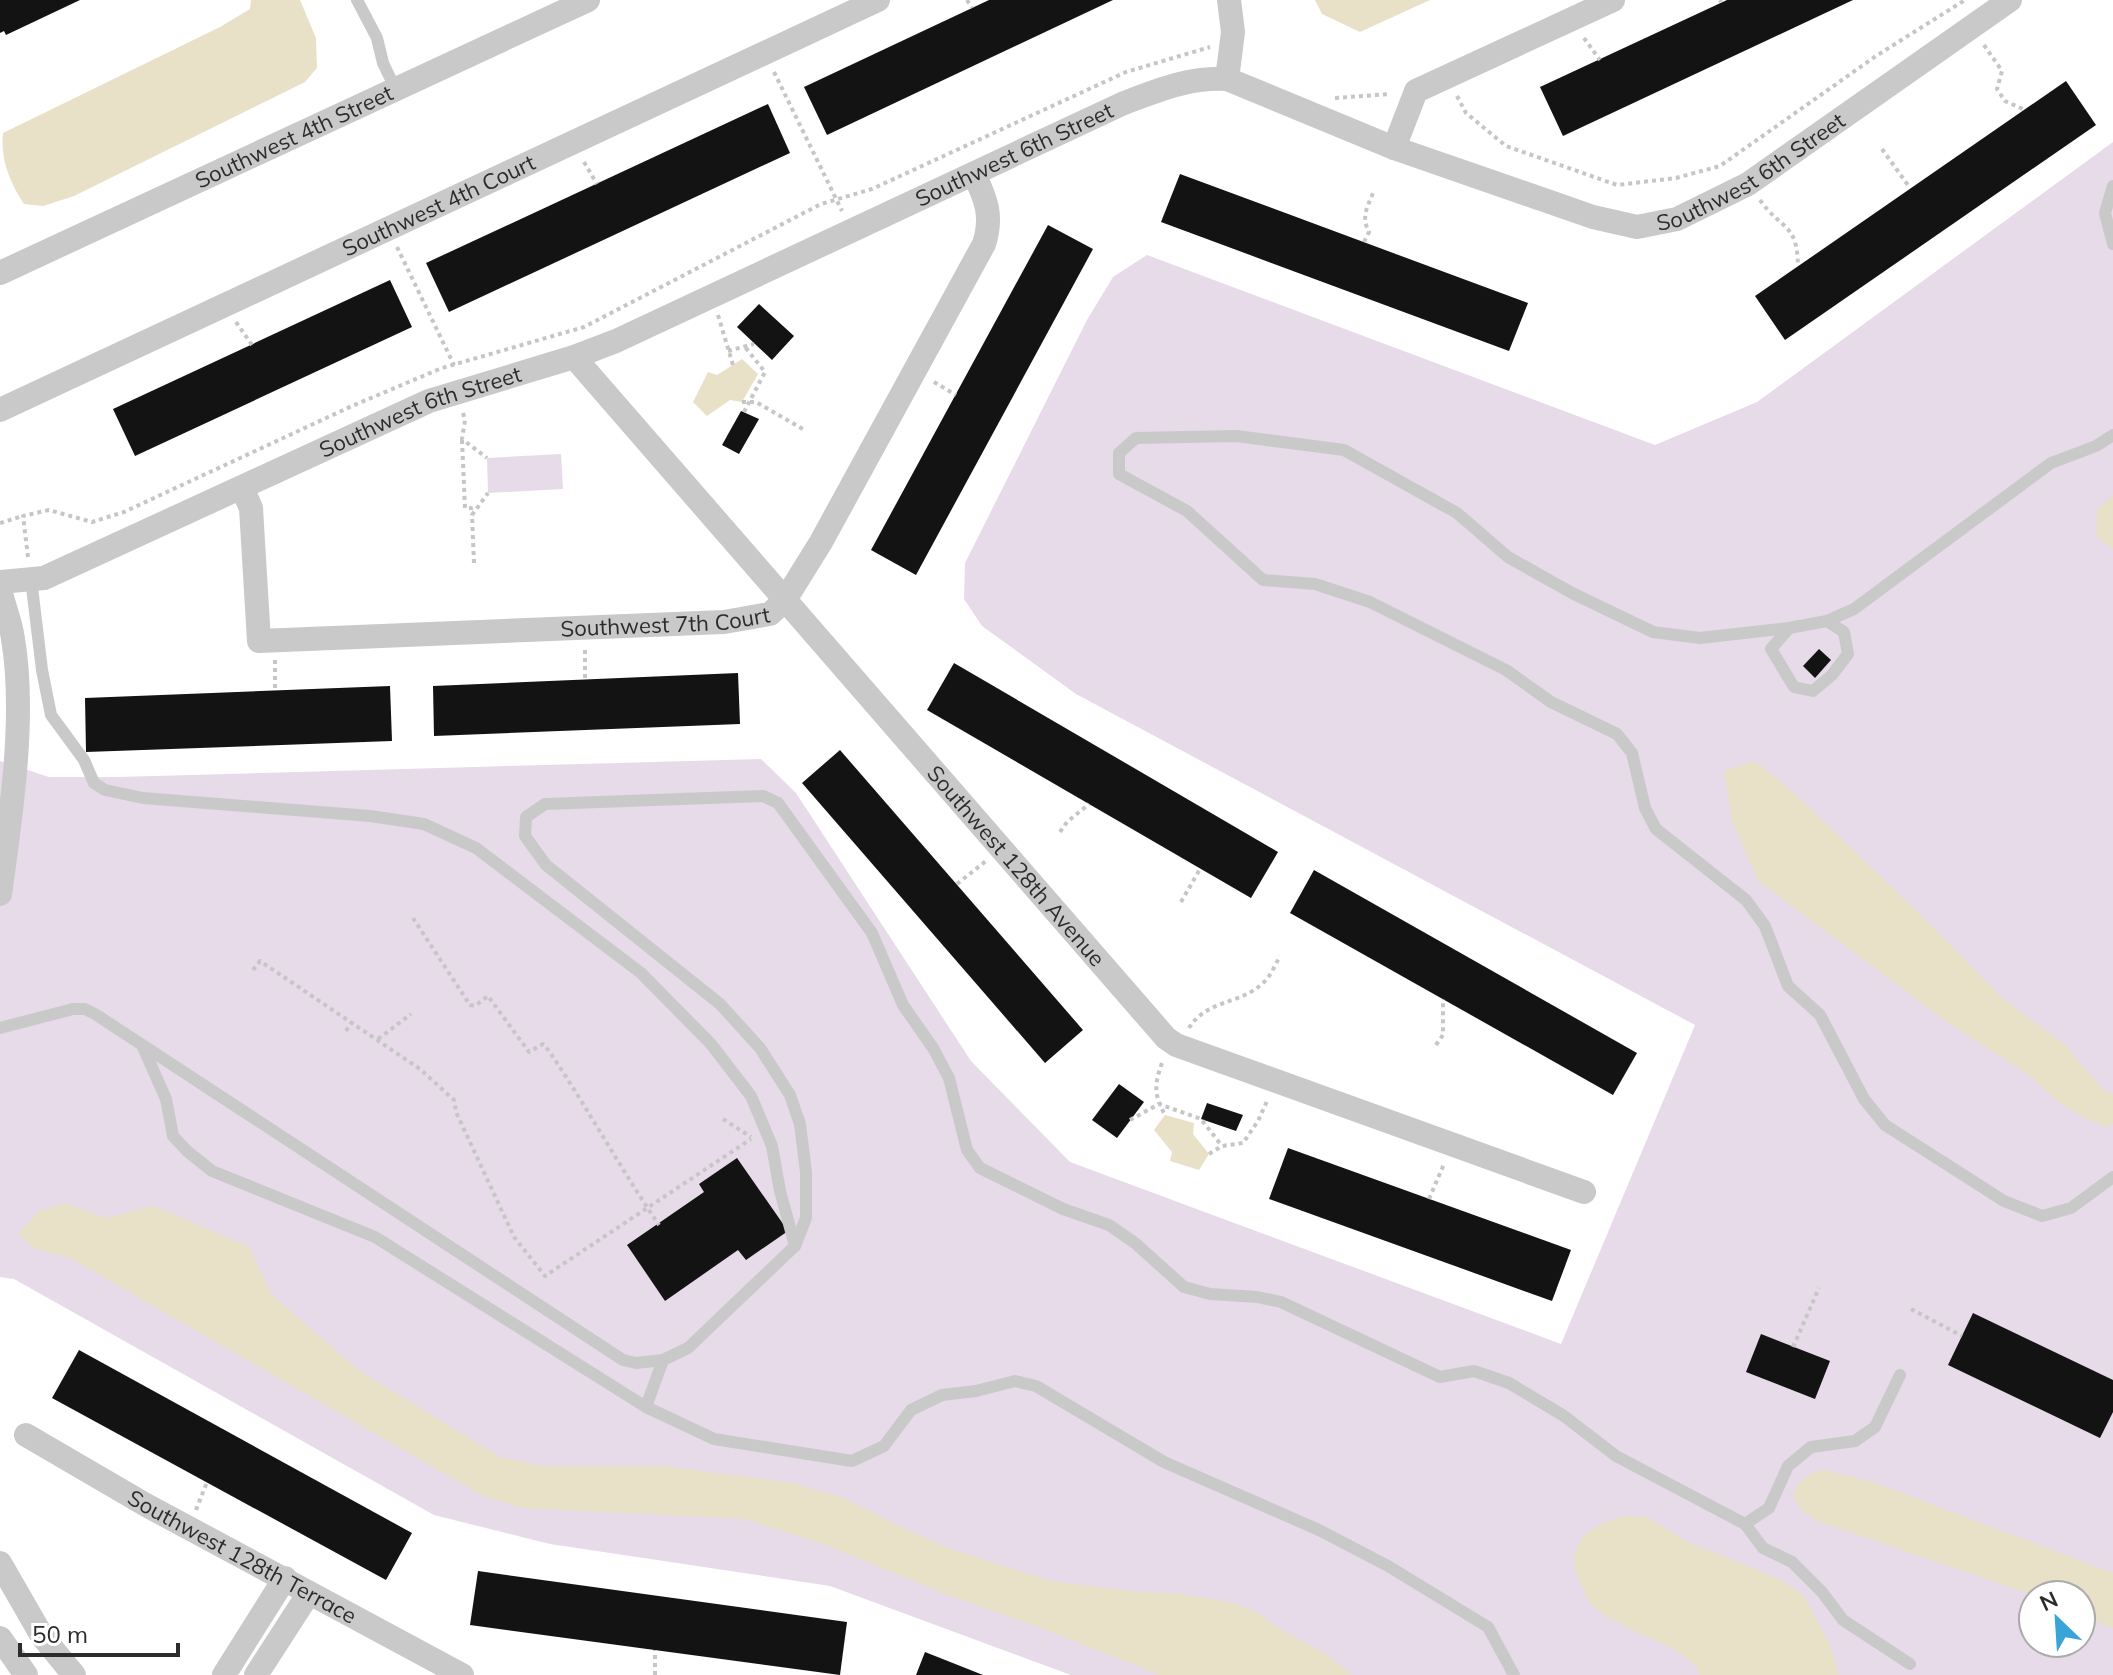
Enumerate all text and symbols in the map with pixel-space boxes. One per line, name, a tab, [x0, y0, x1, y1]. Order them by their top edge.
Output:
street label: Southwest 4th Street	[190, 78, 398, 195]
street label: Southwest 6th Street	[911, 96, 1118, 213]
street label: Southwest 6th Street	[1654, 106, 1851, 237]
street label: Southwest 4th Court	[337, 148, 540, 262]
street label: Southwest 6th Street	[315, 360, 525, 464]
street label: Southwest 7th Court	[560, 600, 772, 643]
street label: Southwest 128th Avenue	[921, 759, 1111, 972]
street label: Southwest 128th Terrace	[123, 1483, 361, 1630]
north arrow	[2017, 1579, 2097, 1659]
text: N	[2035, 1585, 2062, 1617]
scale bar	[20, 1607, 178, 1657]
text: 50 m	[32, 1619, 88, 1649]

